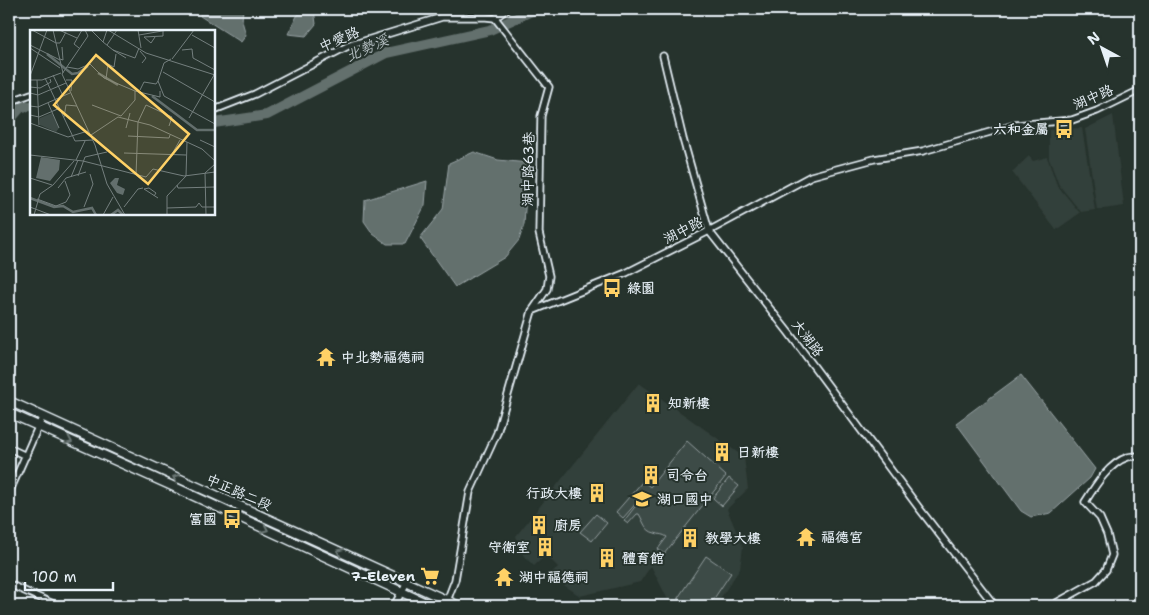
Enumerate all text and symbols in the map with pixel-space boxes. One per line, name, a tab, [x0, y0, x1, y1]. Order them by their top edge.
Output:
north arrow	[1076, 22, 1126, 72]
street label: 中愛路	[316, 23, 362, 55]
text: N	[1084, 28, 1104, 49]
water label: 北勢溪	[342, 29, 393, 66]
inset map	[30, 30, 215, 215]
street label: 湖中路	[1070, 81, 1116, 113]
bus stop icon: 六和金屬	[1053, 118, 1075, 140]
place label: 六和金屬	[993, 120, 1049, 138]
street label: 湖中路63巷	[518, 130, 538, 207]
street label: 湖中路	[660, 212, 706, 248]
bus stop icon: 綠園	[601, 277, 623, 299]
place label: 綠園	[627, 279, 655, 297]
street label: 大湖路	[788, 316, 828, 360]
temple icon: 中北勢福德祠	[315, 346, 337, 368]
place label: 中北勢福德祠	[341, 348, 425, 366]
building icon: 知新樓	[642, 392, 664, 414]
place label: 知新樓	[668, 394, 710, 412]
one-way arrow	[64, 435, 73, 446]
building icon: 日新樓	[711, 441, 733, 463]
place label: 日新樓	[737, 443, 779, 461]
building icon: 司令台	[640, 464, 662, 486]
place label: 司令台	[666, 466, 708, 484]
street label: 中正路二段	[203, 470, 275, 514]
one-way arrow	[172, 473, 181, 484]
building icon: 行政大樓	[586, 482, 608, 504]
place label: 行政大樓	[526, 484, 582, 502]
school or university icon: 湖口國中	[631, 488, 653, 510]
place label: 湖口國中	[657, 490, 713, 508]
bus stop icon: 富國	[221, 508, 243, 530]
place label: 富國	[189, 510, 217, 528]
building icon: 廚房	[528, 514, 550, 536]
place label: 廚房	[554, 516, 582, 534]
one-way arrow	[260, 523, 269, 533]
temple icon: 福德宫	[795, 526, 817, 548]
building icon: 教學大樓	[679, 527, 701, 549]
place label: 福德宫	[821, 528, 863, 546]
place label: 教學大樓	[705, 529, 761, 547]
building icon: 守衛室	[534, 536, 556, 558]
place label: 守衛室	[488, 538, 530, 556]
building icon: 體育館	[596, 547, 618, 569]
one-way arrow	[336, 548, 345, 558]
place label: 體育館	[622, 549, 664, 567]
scale bar	[25, 560, 112, 592]
supermarket icon: 7-Eleven	[419, 565, 441, 587]
temple icon: 湖中福德祠	[493, 566, 515, 588]
text: 100 m	[32, 567, 77, 587]
place label: 7-Eleven	[351, 567, 415, 585]
place label: 湖中福德祠	[519, 568, 589, 586]

